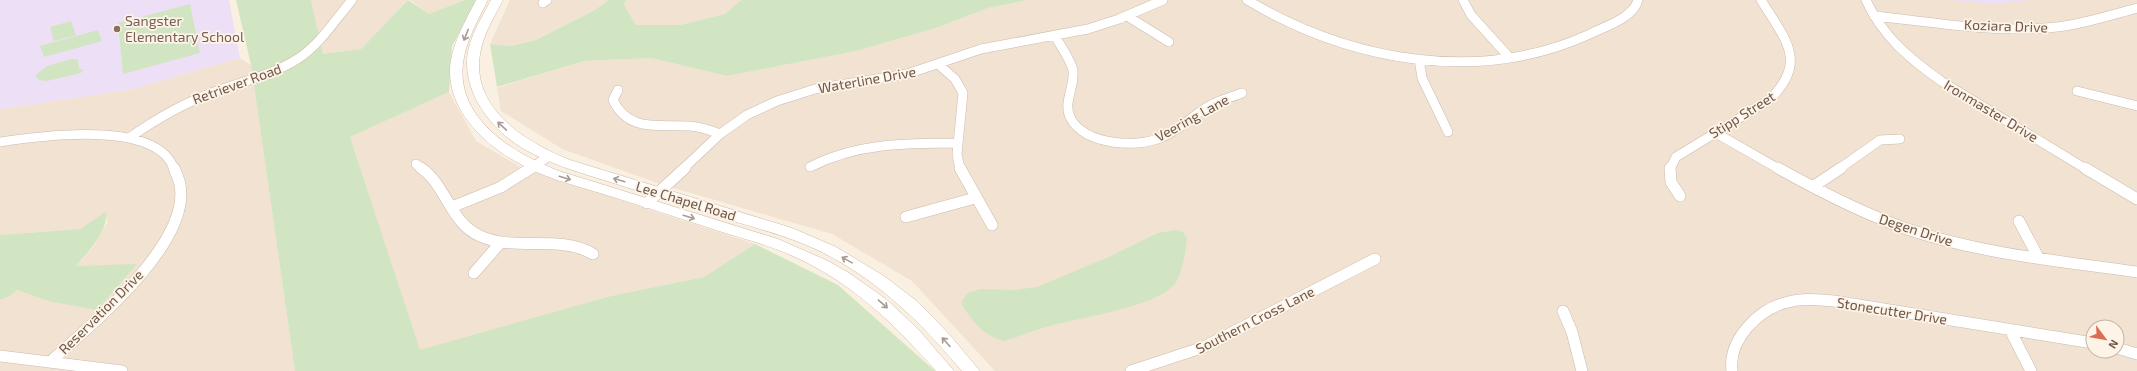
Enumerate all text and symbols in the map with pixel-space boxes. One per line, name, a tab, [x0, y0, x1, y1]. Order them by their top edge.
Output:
place label: Sangster Elementary School	[125, 12, 245, 45]
street label: Koziara Drive	[1964, 16, 2048, 35]
marker: Sangster Elementary School	[112, 24, 122, 34]
one-way arrow	[461, 29, 469, 41]
street label: Retriever Road	[190, 60, 284, 108]
street label: Waterline Drive	[817, 63, 917, 96]
street label: Ironmaster Drive	[1941, 76, 2041, 145]
street label: Stipp Street	[1705, 88, 1778, 142]
street label: Veering Lane	[1152, 90, 1232, 145]
one-way arrow	[497, 121, 507, 130]
one-way arrow	[559, 175, 572, 182]
one-way arrow	[612, 176, 625, 183]
street label: Lee Chapel Road	[634, 177, 738, 224]
street label: Degen Drive	[1877, 210, 1955, 249]
one-way arrow	[683, 213, 695, 221]
one-way arrow	[841, 255, 853, 263]
street label: Reservation Drive	[55, 266, 146, 357]
street label: Southern Cross Lane	[1193, 282, 1317, 357]
street label: Stonecutter Drive	[1836, 293, 1948, 328]
one-way arrow	[877, 300, 888, 309]
north arrow	[2085, 319, 2125, 359]
one-way arrow	[942, 337, 951, 347]
text: N	[2106, 338, 2122, 351]

